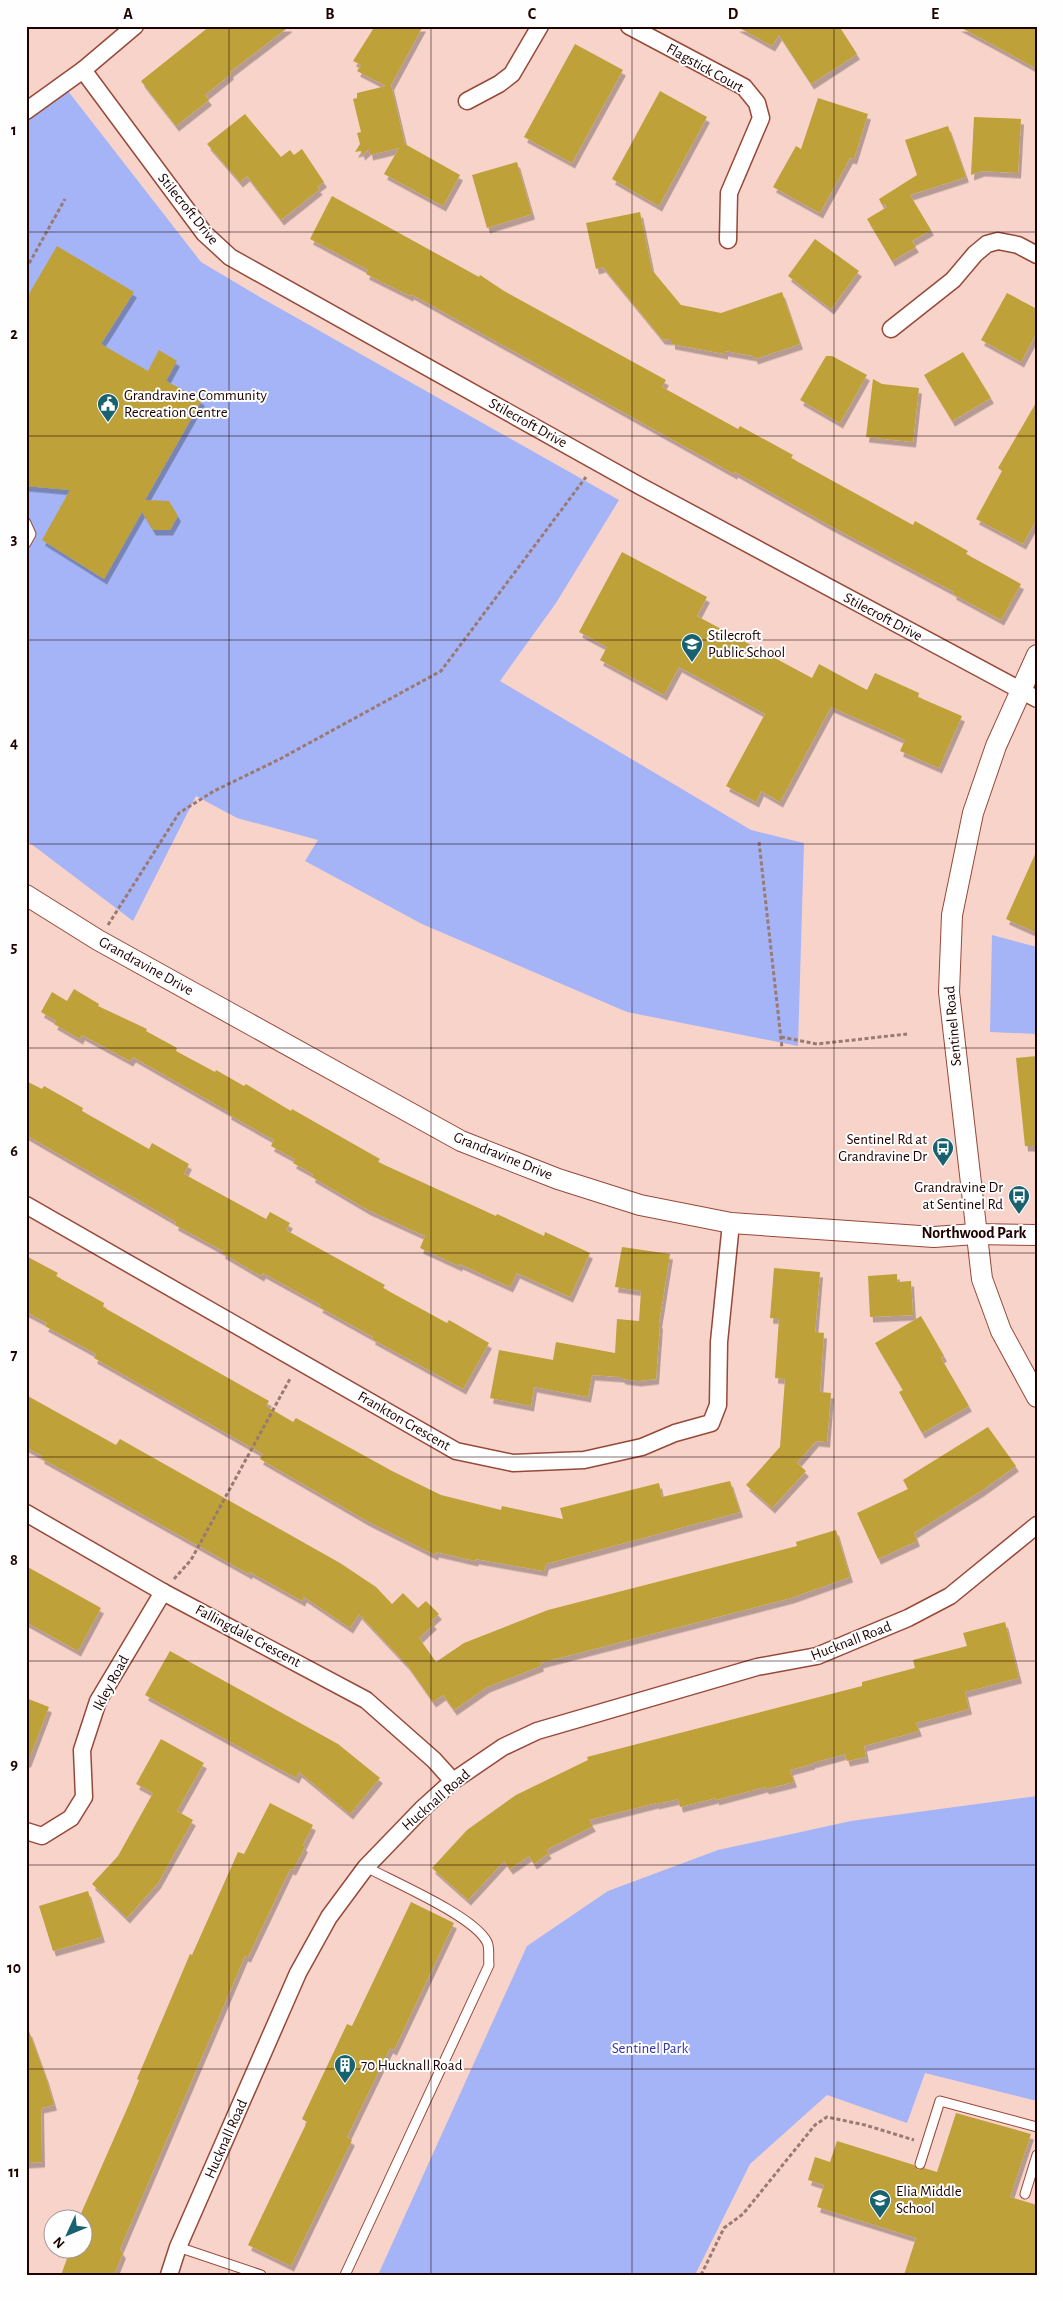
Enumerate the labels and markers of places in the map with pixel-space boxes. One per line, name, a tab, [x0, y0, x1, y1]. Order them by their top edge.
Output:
place label: Grandravine Community Recreation Centre	[124, 388, 267, 420]
public building icon: Grandravine Community Recreation Centre	[96, 392, 120, 423]
place label: Stilecroft Public School	[708, 628, 785, 660]
school or university icon: Stilecroft Public School	[680, 632, 704, 663]
place label: Sentinel Rd at Grandravine Dr	[838, 1132, 927, 1164]
bus stop icon: Sentinel Rd at Grandravine Dr	[931, 1136, 955, 1167]
place label: Grandravine Dr at Sentinel Rd	[914, 1180, 1003, 1212]
bus stop icon: Grandravine Dr at Sentinel Rd	[1007, 1184, 1031, 1215]
building icon: 70 Hucknall Road	[333, 2053, 357, 2084]
place label: 70 Hucknall Road	[361, 2058, 463, 2073]
place label: Elia Middle School	[896, 2184, 962, 2216]
school or university icon: Elia Middle School	[868, 2188, 892, 2219]

